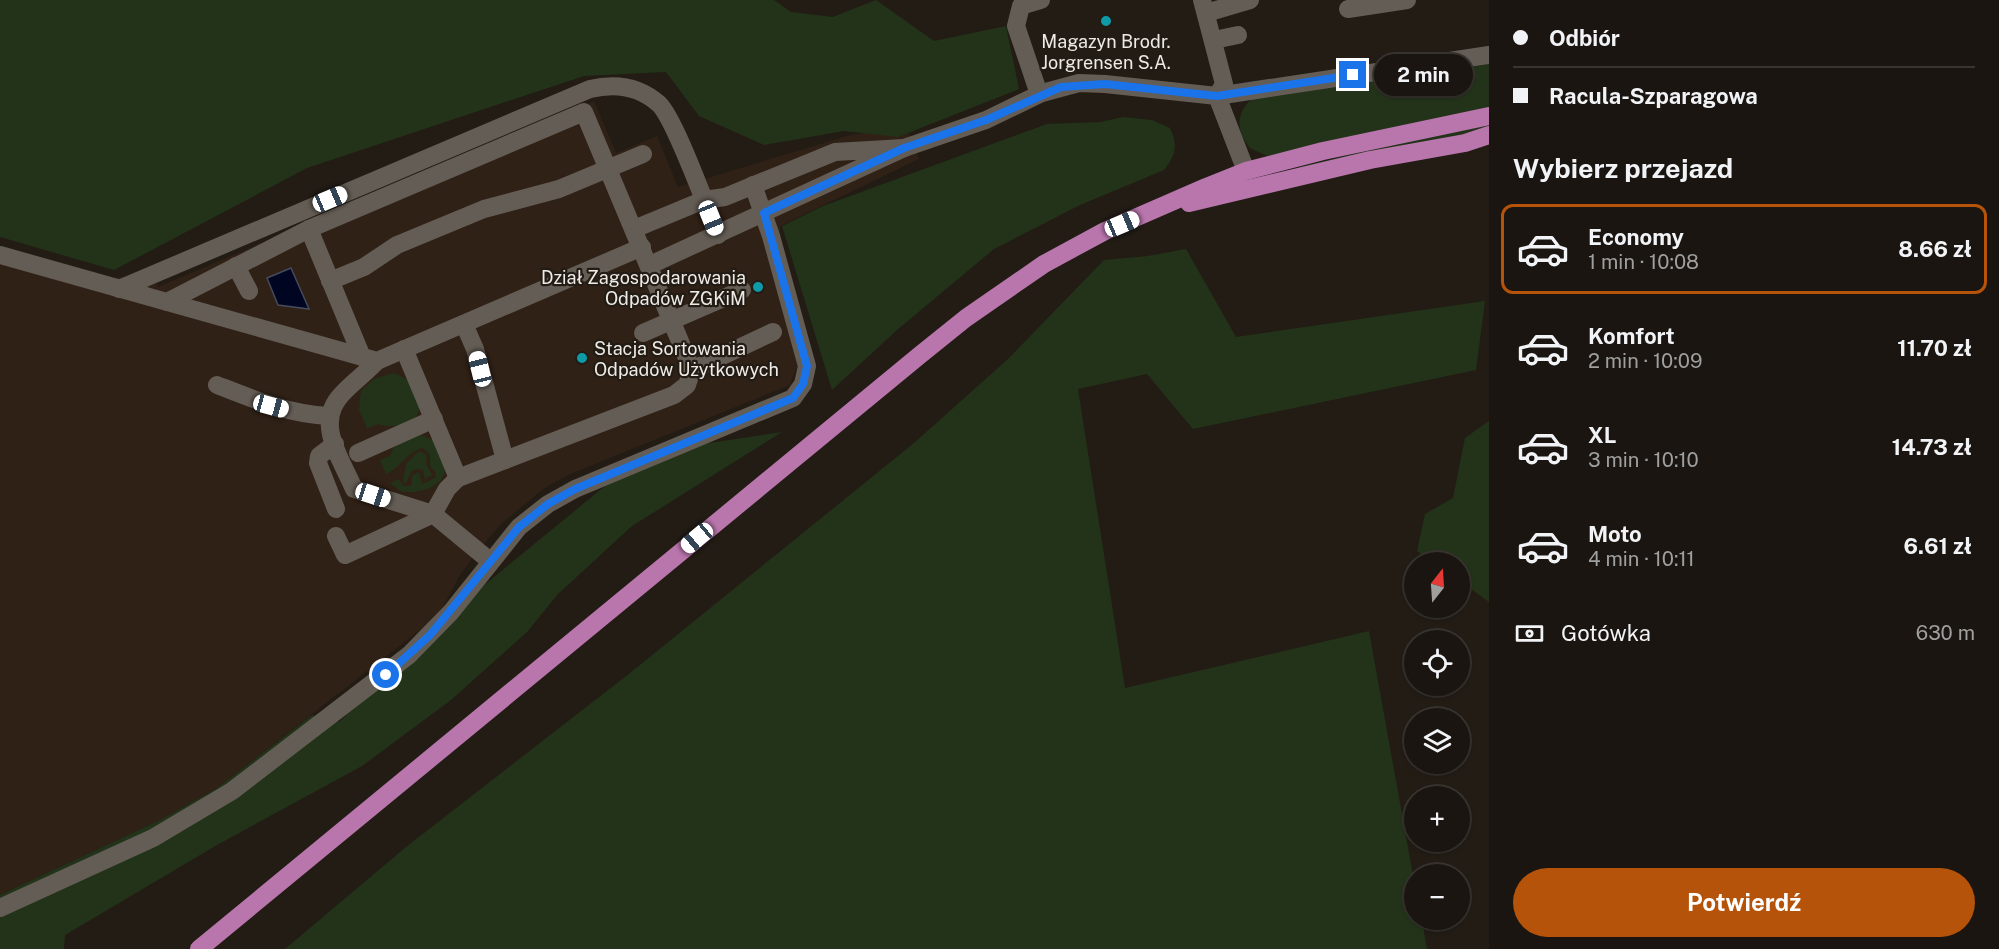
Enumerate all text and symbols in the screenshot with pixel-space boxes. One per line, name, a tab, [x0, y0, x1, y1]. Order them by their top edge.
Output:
marker: Magazyn Brodr. Jorgrensen S.A.	[1099, 14, 1113, 28]
text: Odbiór	[1549, 25, 1620, 51]
place label: Magazyn Brodr. Jorgrensen S.A.	[1041, 31, 1171, 73]
callout: 2 min	[1374, 54, 1473, 96]
route end	[1339, 61, 1366, 88]
text: 2 min	[1397, 63, 1450, 87]
text: Racula-Szparagowa	[1549, 83, 1758, 109]
text: Wybierz przejazd	[1513, 152, 1733, 184]
car	[310, 184, 350, 214]
car	[696, 198, 726, 238]
car	[1102, 209, 1142, 239]
icon: car	[1516, 222, 1570, 276]
text: Economy	[1588, 224, 1684, 250]
text: 8.66 zł	[1898, 236, 1972, 262]
text: 1 min · 10:08	[1588, 250, 1699, 274]
place label: Dział Zagospodarowania Odpadów ZGKiM	[541, 267, 746, 309]
marker: Dział Zagospodarowania Odpadów ZGKiM	[751, 280, 765, 294]
icon: car	[1516, 321, 1570, 375]
text: Komfort	[1588, 323, 1675, 349]
text: 11.70 zł	[1897, 335, 1972, 361]
place label: Stacja Sortowania Odpadów Użytkowych	[594, 338, 779, 380]
car	[467, 349, 493, 389]
text: 2 min · 10:09	[1588, 349, 1702, 373]
marker: Stacja Sortowania Odpadów Użytkowych	[575, 351, 589, 365]
car	[251, 393, 291, 419]
icon: car	[1516, 420, 1570, 474]
text: XL	[1588, 422, 1616, 448]
text: 14.73 zł	[1892, 434, 1972, 460]
text: 3 min · 10:10	[1588, 448, 1699, 472]
car	[353, 481, 393, 509]
icon: car	[1516, 519, 1570, 573]
car	[677, 520, 717, 556]
text: Moto	[1588, 521, 1642, 547]
text: 6.61 zł	[1904, 533, 1972, 559]
text: 4 min · 10:11	[1588, 547, 1695, 571]
north arrow	[1404, 552, 1470, 618]
map controls	[1404, 552, 1470, 930]
icon: cash	[1513, 617, 1546, 650]
text: Gotówka	[1561, 620, 1651, 646]
text: 630 m	[1916, 621, 1975, 645]
button: locate	[1404, 630, 1470, 696]
route start	[372, 661, 399, 688]
button: layers	[1404, 708, 1470, 774]
button: +	[1404, 786, 1470, 852]
button: −	[1404, 864, 1470, 930]
button: Potwierdź	[1513, 868, 1975, 937]

